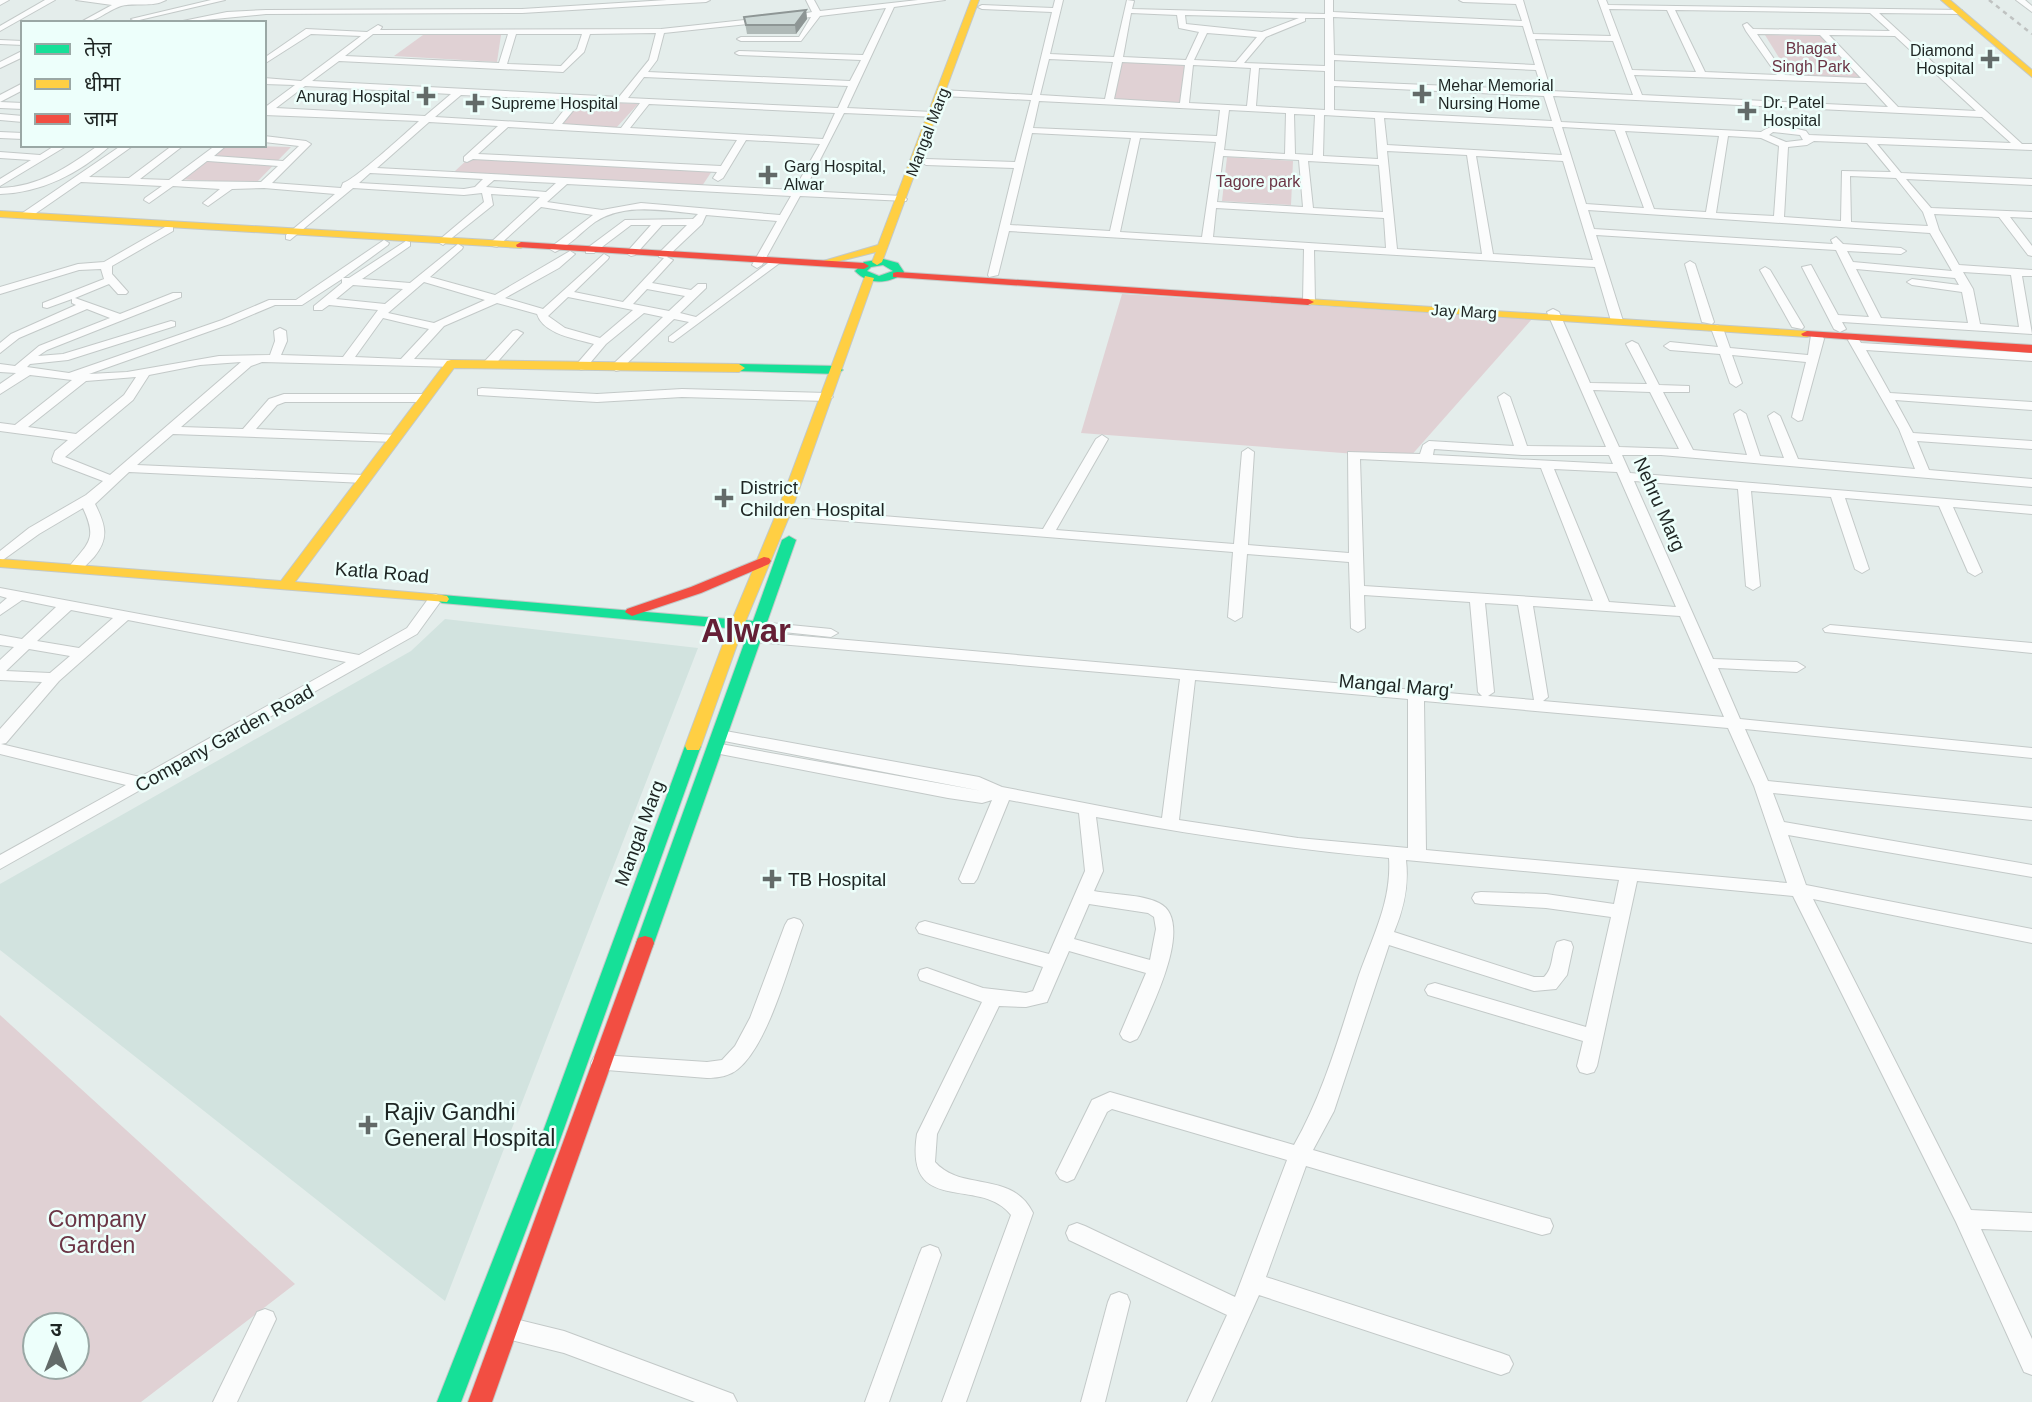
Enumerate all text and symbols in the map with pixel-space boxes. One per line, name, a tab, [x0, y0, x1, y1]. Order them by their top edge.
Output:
legend	[21, 21, 266, 147]
text: तेज़	[84, 37, 112, 60]
park label: Bhagat Singh Park	[1772, 40, 1851, 75]
place label: Diamond Hospital	[1910, 42, 1974, 77]
marker: Diamond Hospital	[1980, 49, 2000, 69]
text: धीमा	[84, 72, 121, 95]
place label: Mehar Memorial Nursing Home	[1438, 77, 1554, 112]
marker: Mehar Memorial Nursing Home	[1412, 84, 1432, 104]
marker: Anurag Hospital	[416, 86, 436, 106]
street label: Mangal Marg	[903, 86, 952, 179]
place label: Anurag Hospital	[296, 88, 410, 105]
marker: Supreme Hospital	[465, 93, 485, 113]
place label: Dr. Patel Hospital	[1763, 94, 1824, 129]
place label: Supreme Hospital	[491, 95, 618, 112]
marker: Dr. Patel Hospital	[1737, 101, 1757, 121]
text: जाम	[84, 107, 118, 130]
place label: Garg Hospital, Alwar	[784, 158, 886, 193]
marker: Garg Hospital, Alwar	[758, 165, 778, 185]
park label: Tagore park	[1216, 173, 1301, 190]
street label: Jay Marg	[1431, 301, 1497, 322]
street label: Nehru Marg	[1630, 454, 1690, 554]
place label: District Children Hospital	[740, 477, 885, 520]
marker: District Children Hospital	[714, 488, 734, 508]
street label: Katla Road	[334, 558, 430, 587]
district label: Alwar	[701, 612, 791, 649]
street label: Mangal Marg'	[1338, 670, 1454, 701]
street label: Company Garden Road	[131, 681, 317, 796]
street label: Mangal Marg	[611, 777, 668, 889]
marker: TB Hospital	[762, 869, 782, 889]
place label: TB Hospital	[788, 869, 886, 890]
place label: Rajiv Gandhi General Hospital	[384, 1099, 555, 1151]
marker: Rajiv Gandhi General Hospital	[358, 1115, 378, 1135]
park label: Company Garden	[48, 1206, 147, 1258]
north arrow	[21, 1311, 91, 1381]
text: उ	[50, 1319, 62, 1340]

